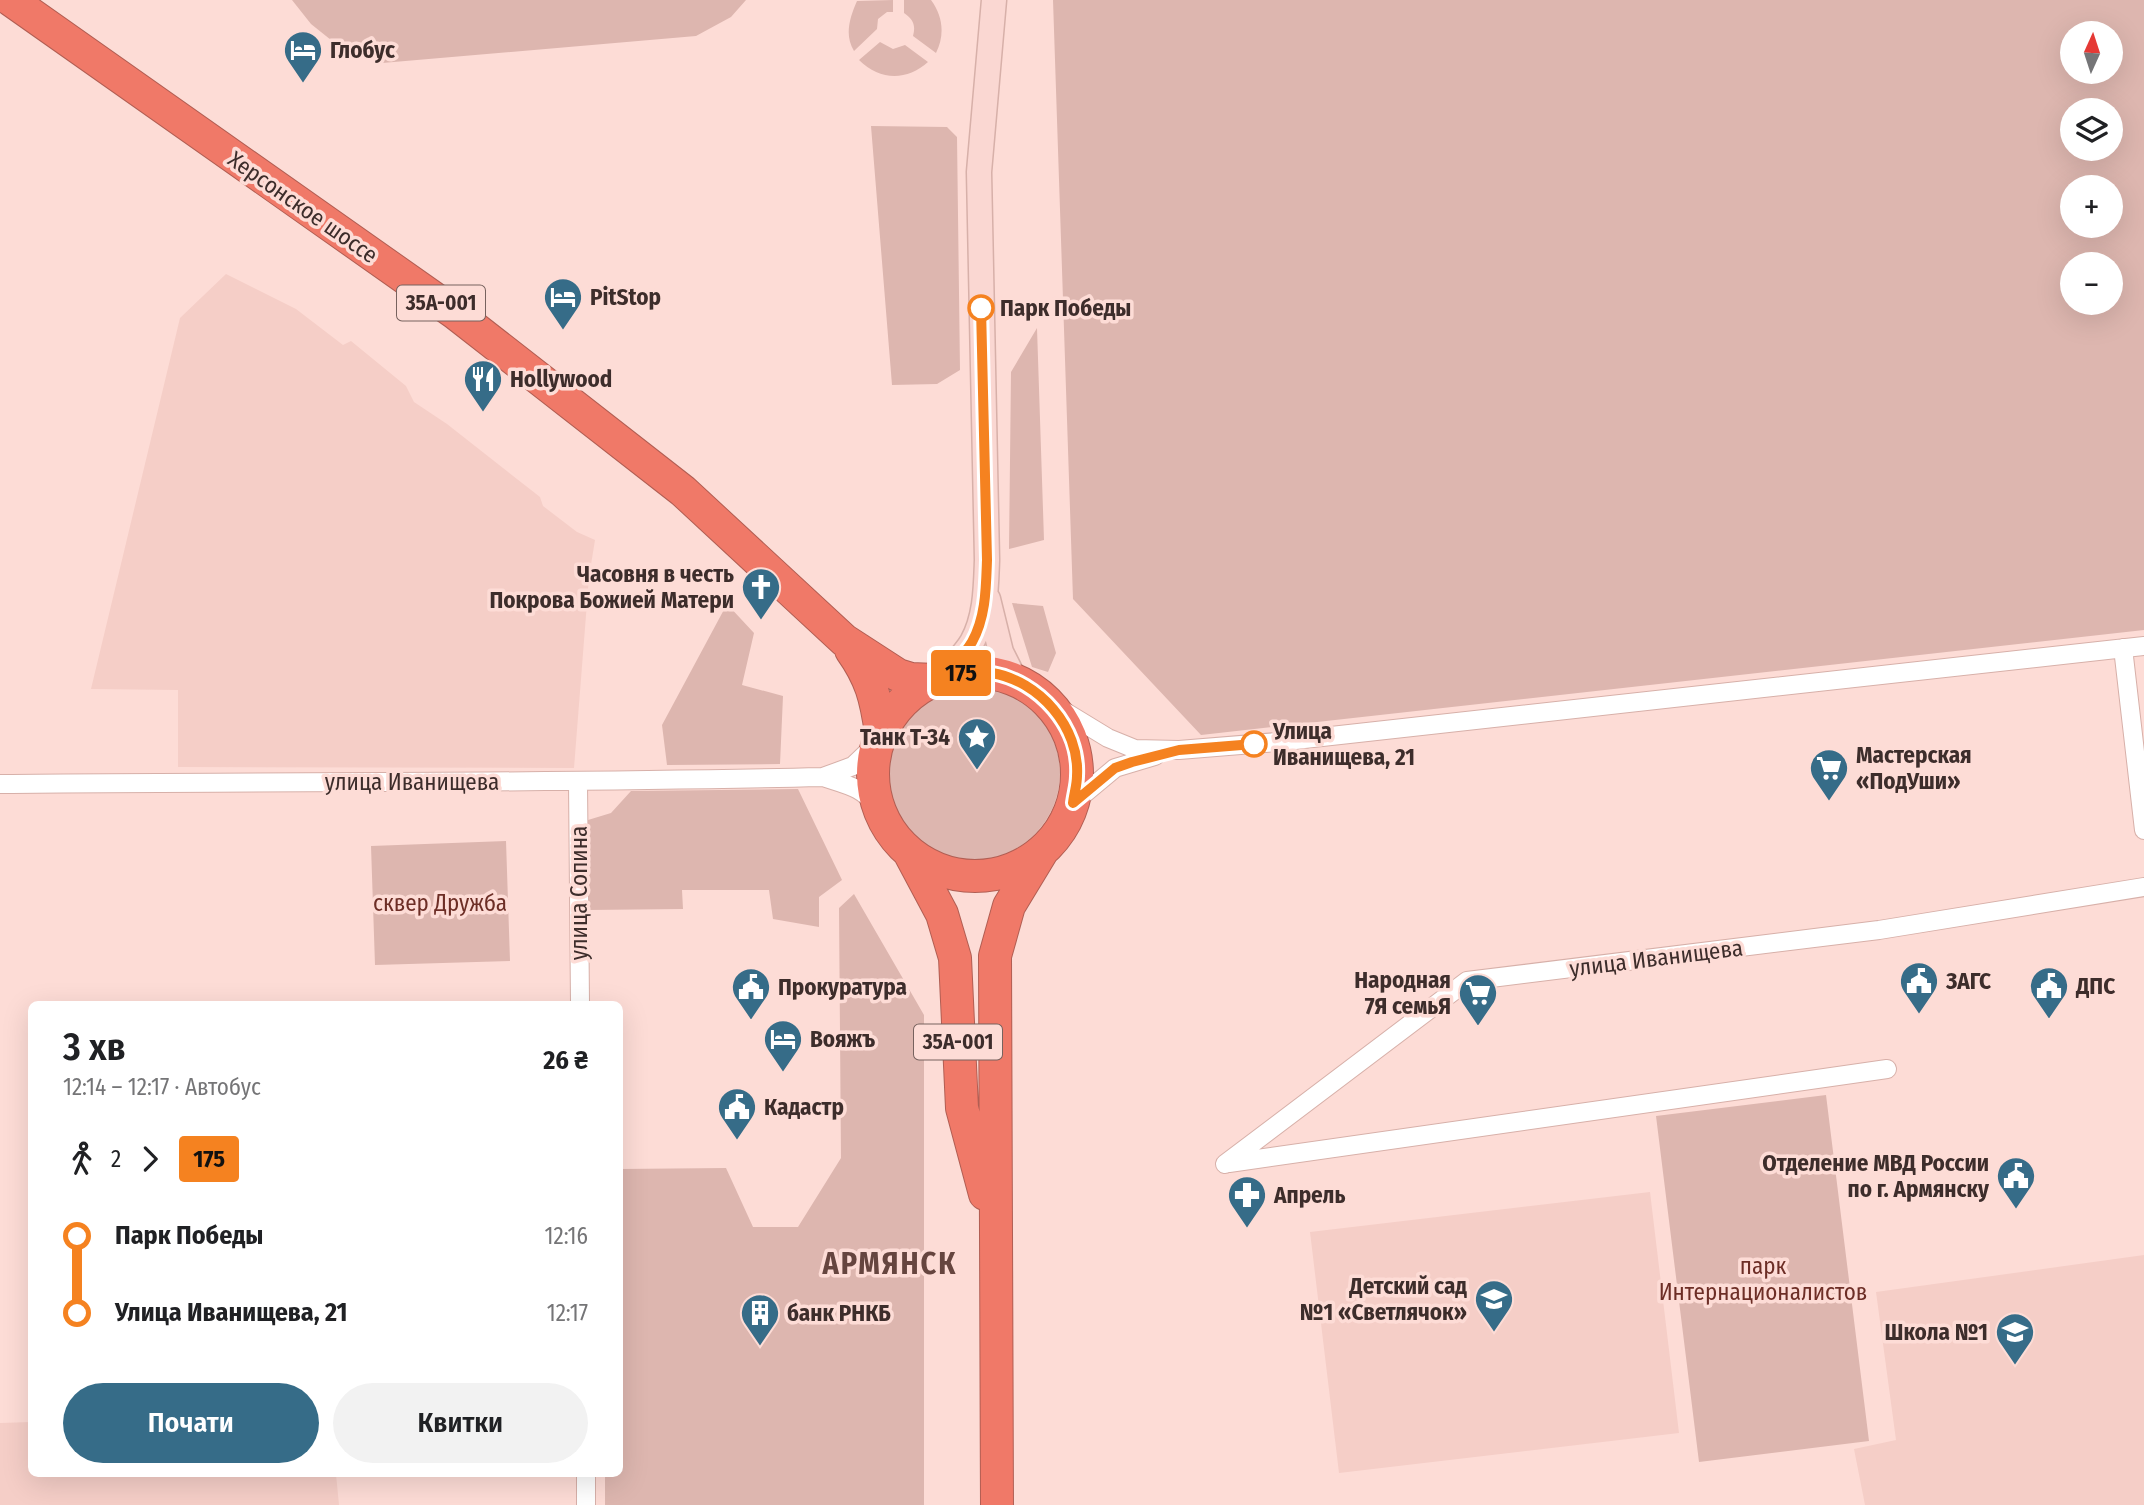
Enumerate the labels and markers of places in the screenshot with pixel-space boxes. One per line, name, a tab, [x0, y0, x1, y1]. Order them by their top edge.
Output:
hotel icon: Глобус	[282, 29, 324, 84]
place label: Глобус	[330, 36, 395, 64]
hotel icon: PitStop	[542, 276, 584, 331]
place label: PitStop	[590, 283, 661, 311]
place label: Парк Победы	[1000, 294, 1131, 322]
marker: Парк Победы	[968, 295, 994, 321]
restaurant icon: Hollywood	[462, 358, 504, 413]
place label: Hollywood	[510, 365, 612, 393]
place label: Часовня в честь Покрова Божией Матери	[489, 560, 734, 614]
church icon: Часовня в честь Покрова Божией Матери	[740, 566, 782, 621]
place icon: Танк Т-34	[956, 716, 998, 771]
place label: Улица Иванищева, 21	[1272, 717, 1415, 771]
place label: Танк Т-34	[860, 723, 950, 751]
marker: Улица Иванищева, 21	[1241, 731, 1267, 757]
place label: Мастерская «ПодУши»	[1856, 741, 1972, 795]
supermarket icon: Мастерская «ПодУши»	[1808, 747, 1850, 802]
public building icon: ЗАГС	[1898, 960, 1940, 1015]
public building icon: ДПС	[2028, 965, 2070, 1020]
public building icon: Прокуратура	[730, 966, 772, 1021]
place label: Народная 7Я семьЯ	[1354, 966, 1451, 1020]
place label: ЗАГС	[1945, 967, 1991, 995]
supermarket icon: Народная 7Я семьЯ	[1457, 972, 1499, 1027]
place label: ДПС	[2075, 972, 2115, 1000]
place label: Прокуратура	[778, 973, 907, 1001]
hotel icon: Вояжъ	[762, 1018, 804, 1073]
place label: Вояжъ	[810, 1025, 875, 1053]
public building icon: Кадастр	[716, 1086, 758, 1141]
place label: Кадастр	[764, 1093, 844, 1121]
place label: Отделение МВД России по г. Армянску	[1762, 1149, 1990, 1203]
public building icon: Отделение МВД России по г. Армянску	[1995, 1155, 2037, 1210]
pharmacy icon: Апрель	[1226, 1174, 1268, 1229]
place label: Апрель	[1273, 1181, 1345, 1209]
place label: Детский сад №1 «Светлячок»	[1300, 1272, 1467, 1326]
school or university icon: Детский сад №1 «Светлячок»	[1473, 1278, 1515, 1333]
building icon: банк РНКБ	[739, 1292, 781, 1347]
place label: банк РНКБ	[787, 1299, 891, 1327]
school or university icon: Школа №1	[1994, 1311, 2036, 1366]
place label: Школа №1	[1885, 1318, 1988, 1346]

